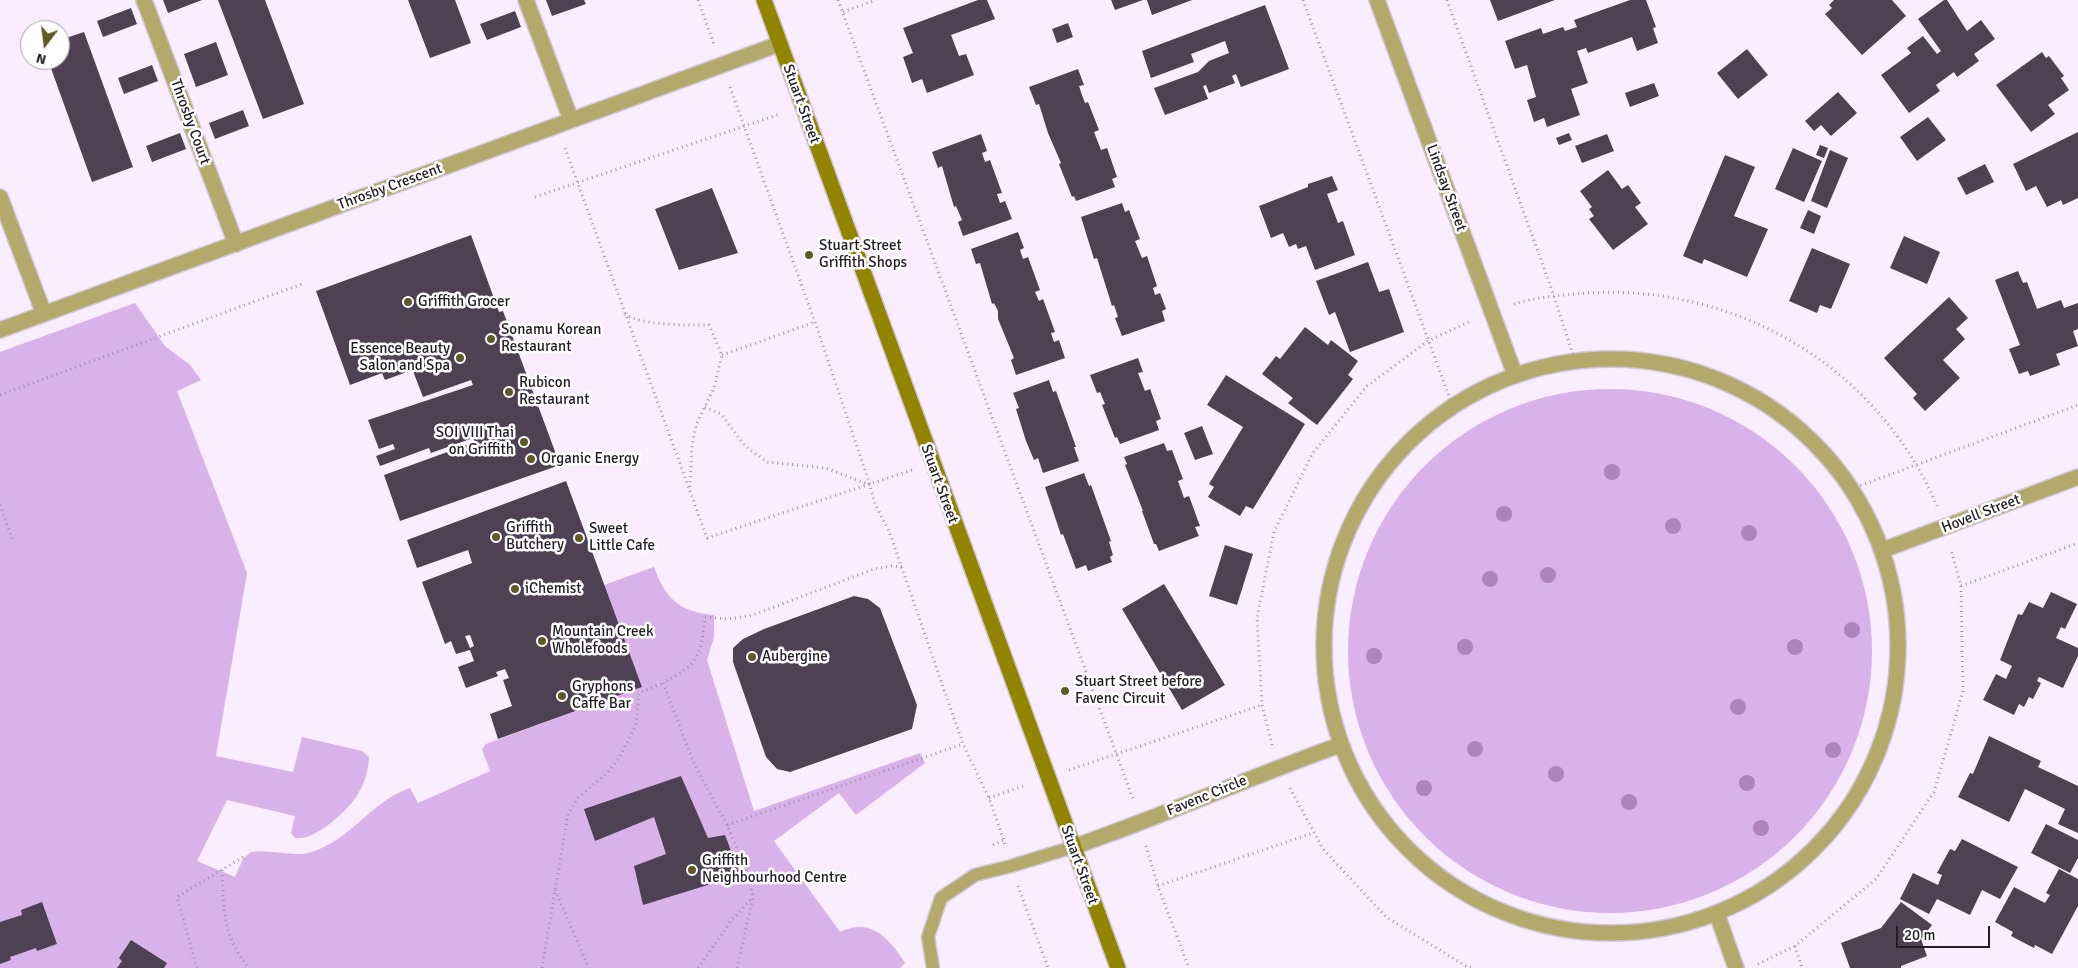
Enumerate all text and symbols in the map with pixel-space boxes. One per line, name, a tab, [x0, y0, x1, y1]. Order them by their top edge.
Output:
north arrow	[20, 20, 70, 70]
text: N	[34, 50, 48, 68]
street label: Stuart Street	[778, 62, 824, 146]
street label: Throsby Court	[166, 77, 214, 167]
street label: Lindsay Street	[1422, 142, 1470, 234]
street label: Throsby Crescent	[335, 160, 445, 214]
place label: Stuart Street Griffith Shops	[819, 237, 907, 272]
marker: Stuart Street Griffith Shops	[803, 249, 815, 261]
place label: Griffith Grocer	[418, 293, 510, 311]
marker: Griffith Grocer	[402, 296, 414, 308]
place label: Sonamu Korean Restaurant	[501, 321, 601, 356]
marker: Sonamu Korean Restaurant	[485, 333, 497, 345]
place label: Essence Beauty Salon and Spa	[350, 340, 450, 375]
marker: Essence Beauty Salon and Spa	[454, 352, 466, 364]
place label: Rubicon Restaurant	[519, 374, 589, 409]
marker: Rubicon Restaurant	[503, 386, 515, 398]
place label: SOI VIII Thai on Griffith	[436, 424, 514, 459]
marker: SOI VIII Thai on Griffith	[518, 436, 530, 448]
street label: Stuart Street	[916, 442, 962, 526]
place label: Organic Energy	[541, 450, 639, 468]
marker: Organic Energy	[525, 453, 537, 465]
street label: Hovell Street	[1939, 491, 2023, 537]
place label: Griffith Butchery	[506, 519, 564, 554]
place label: Sweet Little Cafe	[589, 520, 655, 555]
marker: Griffith Butchery	[490, 531, 502, 543]
marker: Sweet Little Cafe	[573, 532, 585, 544]
place label: iChemist	[525, 580, 582, 598]
marker: iChemist	[509, 583, 521, 595]
place label: Mountain Creek Wholefoods	[552, 623, 654, 658]
marker: Mountain Creek Wholefoods	[536, 635, 548, 647]
place label: Aubergine	[762, 648, 828, 666]
marker: Aubergine	[746, 651, 758, 663]
place label: Stuart Street before Favenc Circuit	[1075, 673, 1202, 708]
place label: Gryphons Caffe Bar	[572, 678, 633, 713]
marker: Stuart Street before Favenc Circuit	[1059, 685, 1071, 697]
marker: Gryphons Caffe Bar	[556, 690, 568, 702]
street label: Favenc Circle	[1164, 772, 1250, 820]
street label: Stuart Street	[1056, 823, 1102, 907]
place label: Griffith Neighbourhood Centre	[702, 852, 847, 887]
marker: Griffith Neighbourhood Centre	[686, 864, 698, 876]
scale bar	[1898, 916, 1992, 948]
text: 20 m	[1904, 926, 1935, 944]

